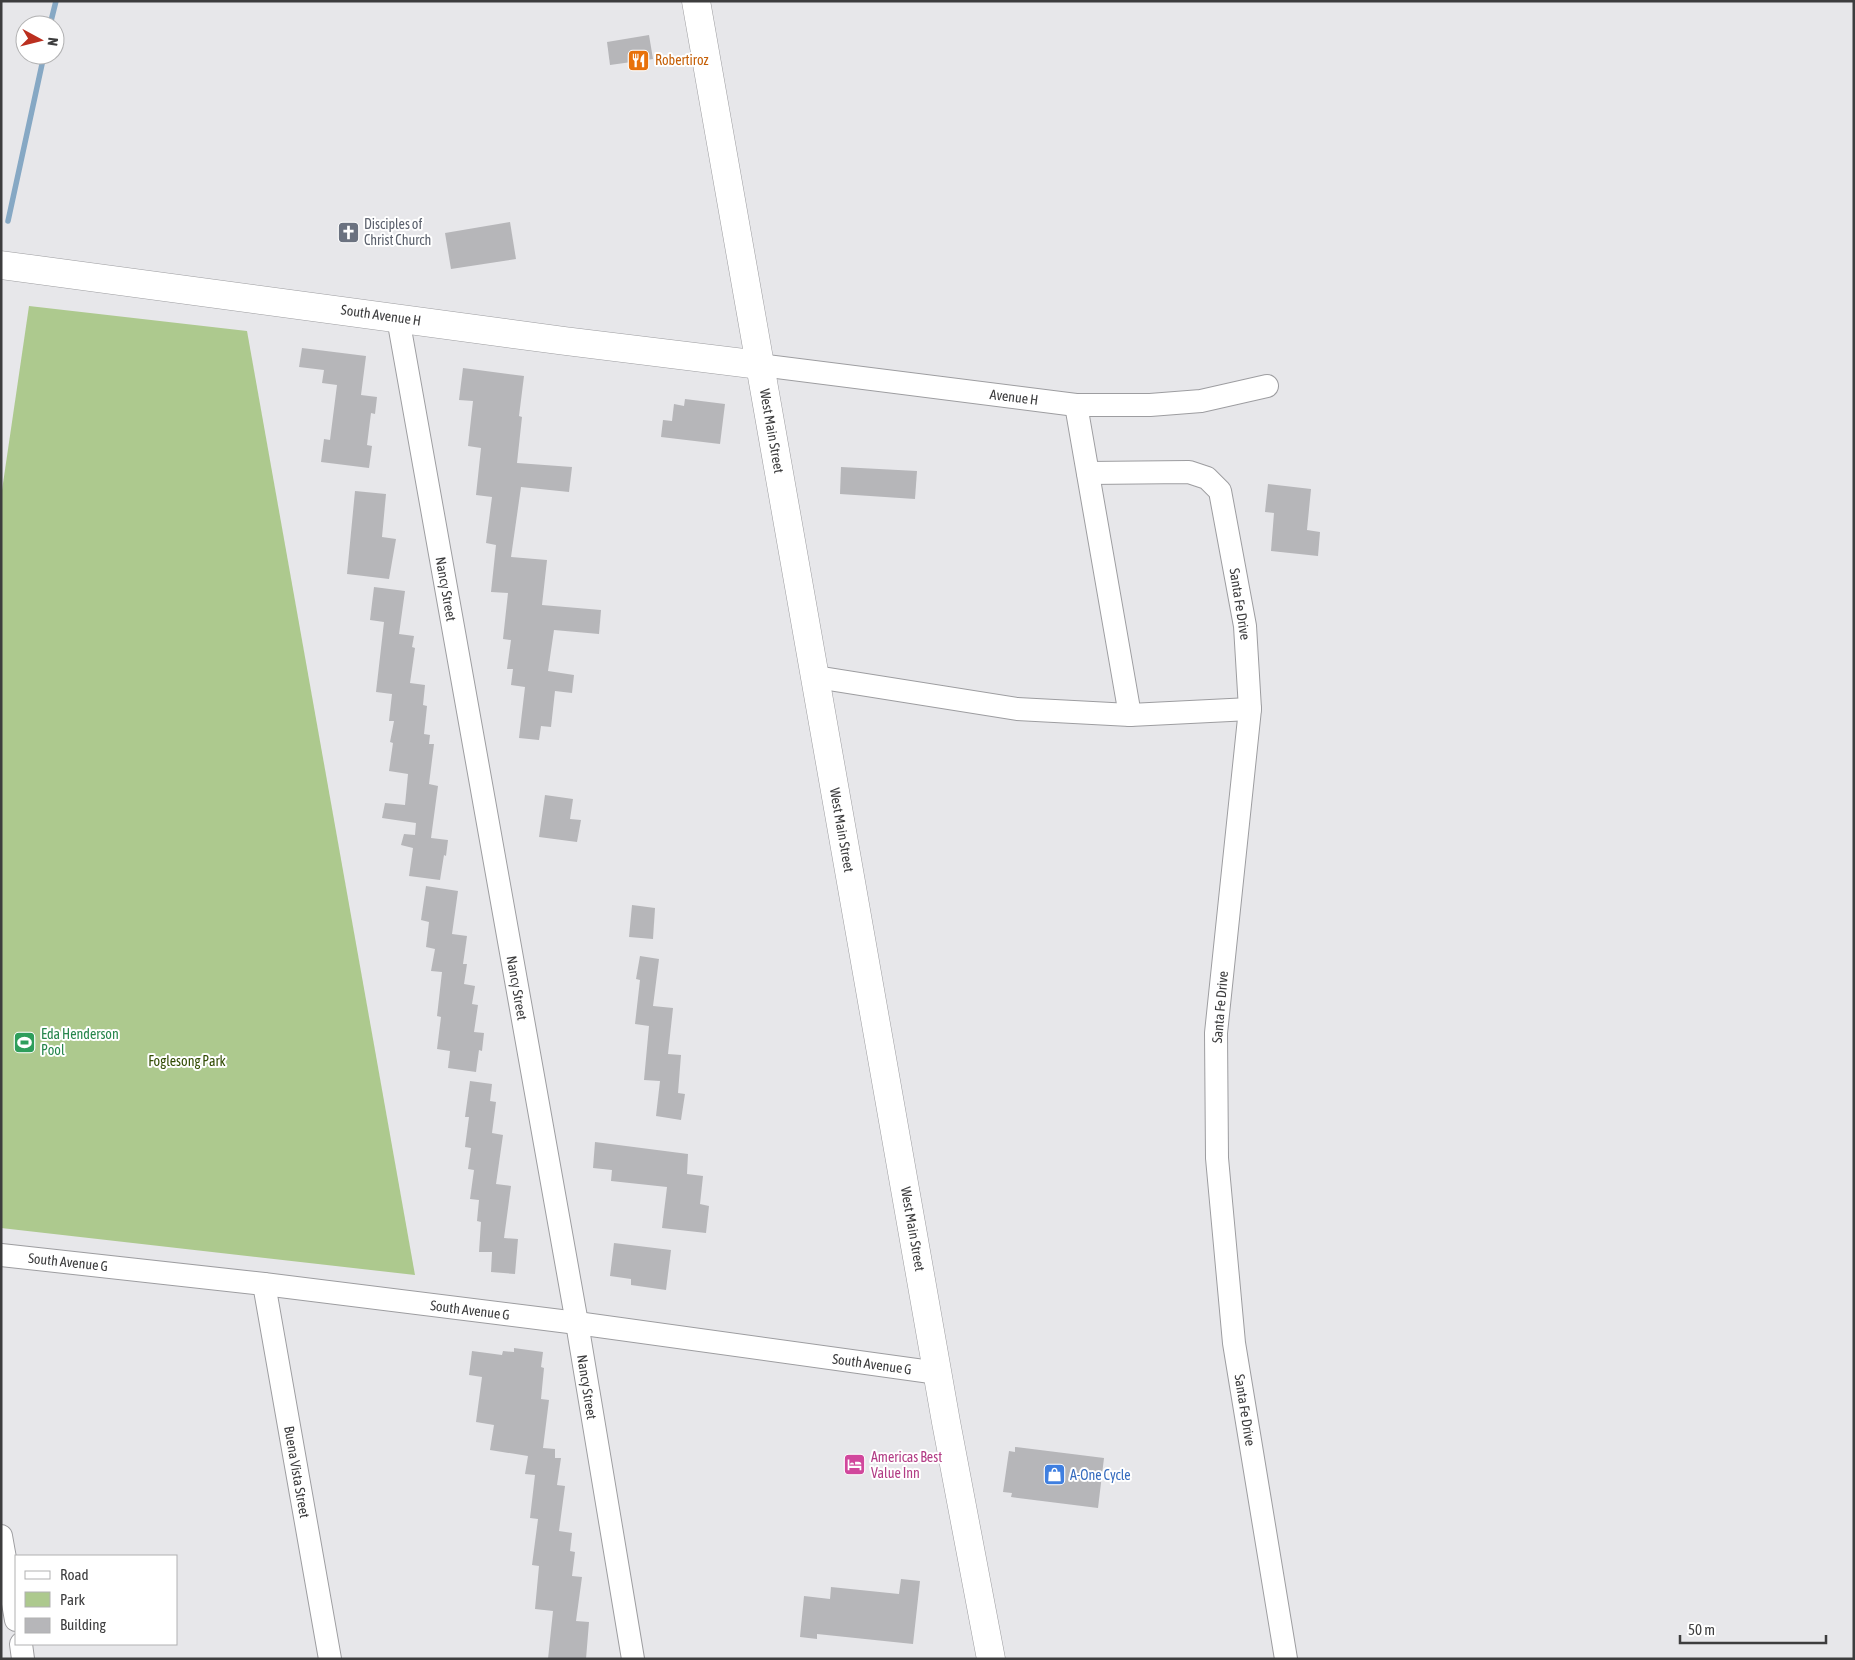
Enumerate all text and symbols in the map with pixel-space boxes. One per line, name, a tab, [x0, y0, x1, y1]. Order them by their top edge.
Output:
north arrow	[15, 15, 65, 65]
text: N	[44, 37, 61, 47]
restaurant icon: Robertiroz	[627, 48, 651, 72]
place label: Robertiroz	[655, 52, 708, 68]
place label: Disciples of Christ Church	[364, 216, 431, 248]
church icon: Disciples of Christ Church	[336, 220, 360, 244]
street label: South Avenue H	[340, 301, 422, 329]
street label: Avenue H	[989, 386, 1039, 408]
street label: West Main Street	[757, 388, 787, 474]
street label: Nancy Street	[432, 556, 460, 622]
street label: Santa Fe Drive	[1226, 567, 1254, 641]
street label: West Main Street	[827, 787, 857, 873]
street label: Nancy Street	[503, 955, 531, 1021]
street label: Santa Fe Drive	[1209, 970, 1231, 1044]
place label: Eda Henderson Pool	[41, 1026, 119, 1058]
sports icon: Eda Henderson Pool	[13, 1030, 37, 1054]
park label: Foglesong Park	[148, 1053, 226, 1069]
street label: West Main Street	[898, 1186, 928, 1272]
street label: South Avenue G	[27, 1250, 109, 1274]
street label: South Avenue G	[429, 1297, 511, 1323]
street label: South Avenue G	[831, 1351, 913, 1377]
street label: Nancy Street	[574, 1354, 600, 1420]
street label: Santa Fe Drive	[1231, 1373, 1259, 1447]
street label: Buena Vista Street	[281, 1425, 313, 1519]
place label: Americas Best Value Inn	[871, 1449, 942, 1481]
hotel icon: Americas Best Value Inn	[843, 1453, 867, 1477]
shop icon: A-One Cycle	[1042, 1463, 1066, 1487]
place label: A-One Cycle	[1070, 1467, 1131, 1483]
legend	[15, 1555, 178, 1645]
text: Road	[60, 1566, 89, 1583]
text: Park	[60, 1591, 85, 1608]
scale bar	[1680, 1612, 1826, 1644]
text: Building	[60, 1616, 106, 1633]
text: 50 m	[1688, 1621, 1715, 1638]

